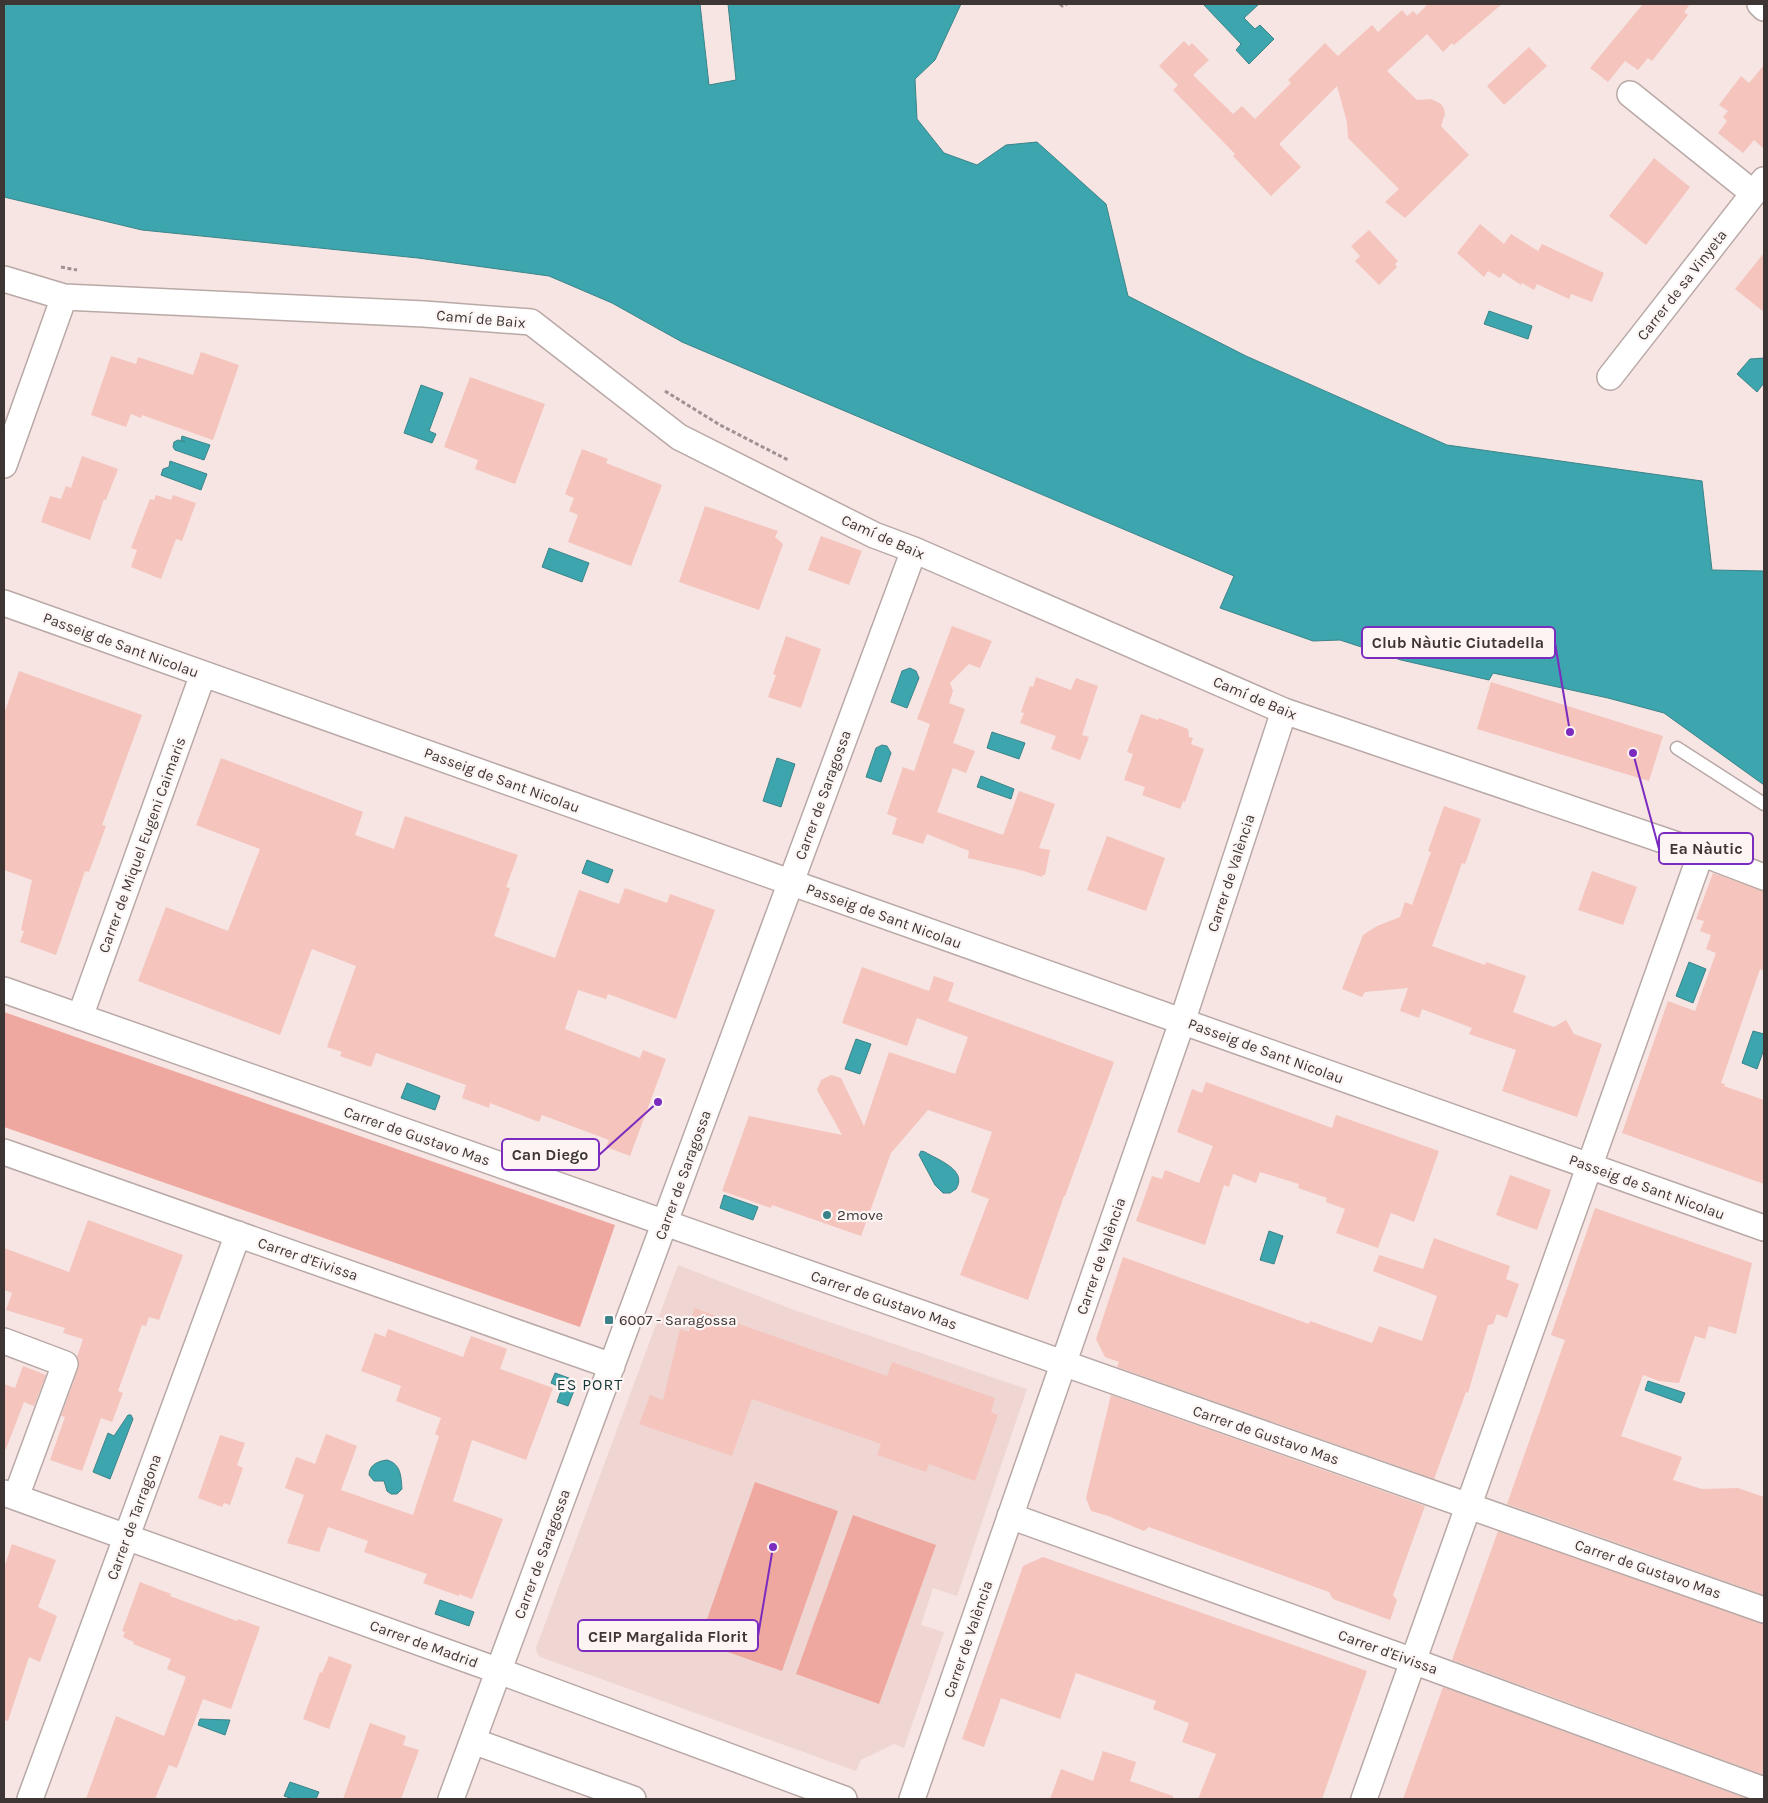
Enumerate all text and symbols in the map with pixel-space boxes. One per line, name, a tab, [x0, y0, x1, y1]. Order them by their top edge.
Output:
street label: Carrer de sa Vinyeta	[1633, 226, 1731, 344]
street label: Camí de Baix	[436, 306, 527, 332]
street label: Camí de Baix	[839, 511, 928, 564]
street label: Passeig de Sant Nicolau	[41, 608, 201, 682]
callout: Club Nàutic Ciutadella	[1362, 627, 1555, 658]
text: Club Nàutic Ciutadella	[1372, 633, 1544, 652]
street label: Camí de Baix	[1210, 672, 1300, 724]
street label: Carrer de Saragossa	[791, 728, 855, 862]
street label: Carrer de Miquel Eugeni Caimaris	[94, 735, 190, 955]
street label: Passeig de Sant Nicolau	[422, 743, 582, 817]
street label: Carrer de València	[1203, 812, 1259, 934]
callout: Ea Nàutic	[1659, 833, 1753, 864]
text: Ea Nàutic	[1669, 839, 1743, 858]
street label: Passeig de Sant Nicolau	[804, 879, 964, 953]
street label: Passeig de Sant Nicolau	[1186, 1014, 1346, 1088]
street label: Carrer de Gustavo Mas	[341, 1102, 493, 1170]
street label: Carrer de Saragossa	[651, 1108, 715, 1242]
callout: Can Diego	[502, 1139, 599, 1170]
text: Can Diego	[512, 1145, 588, 1164]
street label: Passeig de Sant Nicolau	[1567, 1150, 1727, 1224]
street label: Carrer de València	[1073, 1195, 1129, 1317]
place label: 2move	[837, 1206, 883, 1224]
marker: 2move	[821, 1209, 833, 1221]
street label: Carrer d'Eivissa	[256, 1233, 360, 1285]
street label: Carrer de Gustavo Mas	[808, 1266, 960, 1334]
place label: 6007 - Saragossa	[619, 1311, 736, 1329]
marker: 6007 - Saragossa	[603, 1314, 615, 1326]
district label: ES PORT	[557, 1375, 623, 1394]
street label: Carrer de Gustavo Mas	[1190, 1401, 1342, 1469]
street label: Carrer de Tarragona	[103, 1452, 165, 1582]
street label: Carrer de Saragossa	[510, 1487, 574, 1621]
street label: Carrer de Gustavo Mas	[1572, 1535, 1724, 1603]
street label: Carrer de València	[940, 1578, 996, 1700]
street label: Carrer de Madrid	[367, 1616, 481, 1672]
callout: CEIP Margalida Florit	[578, 1620, 758, 1651]
street label: Carrer d'Eivissa	[1336, 1626, 1440, 1678]
text: CEIP Margalida Florit	[588, 1627, 748, 1646]

